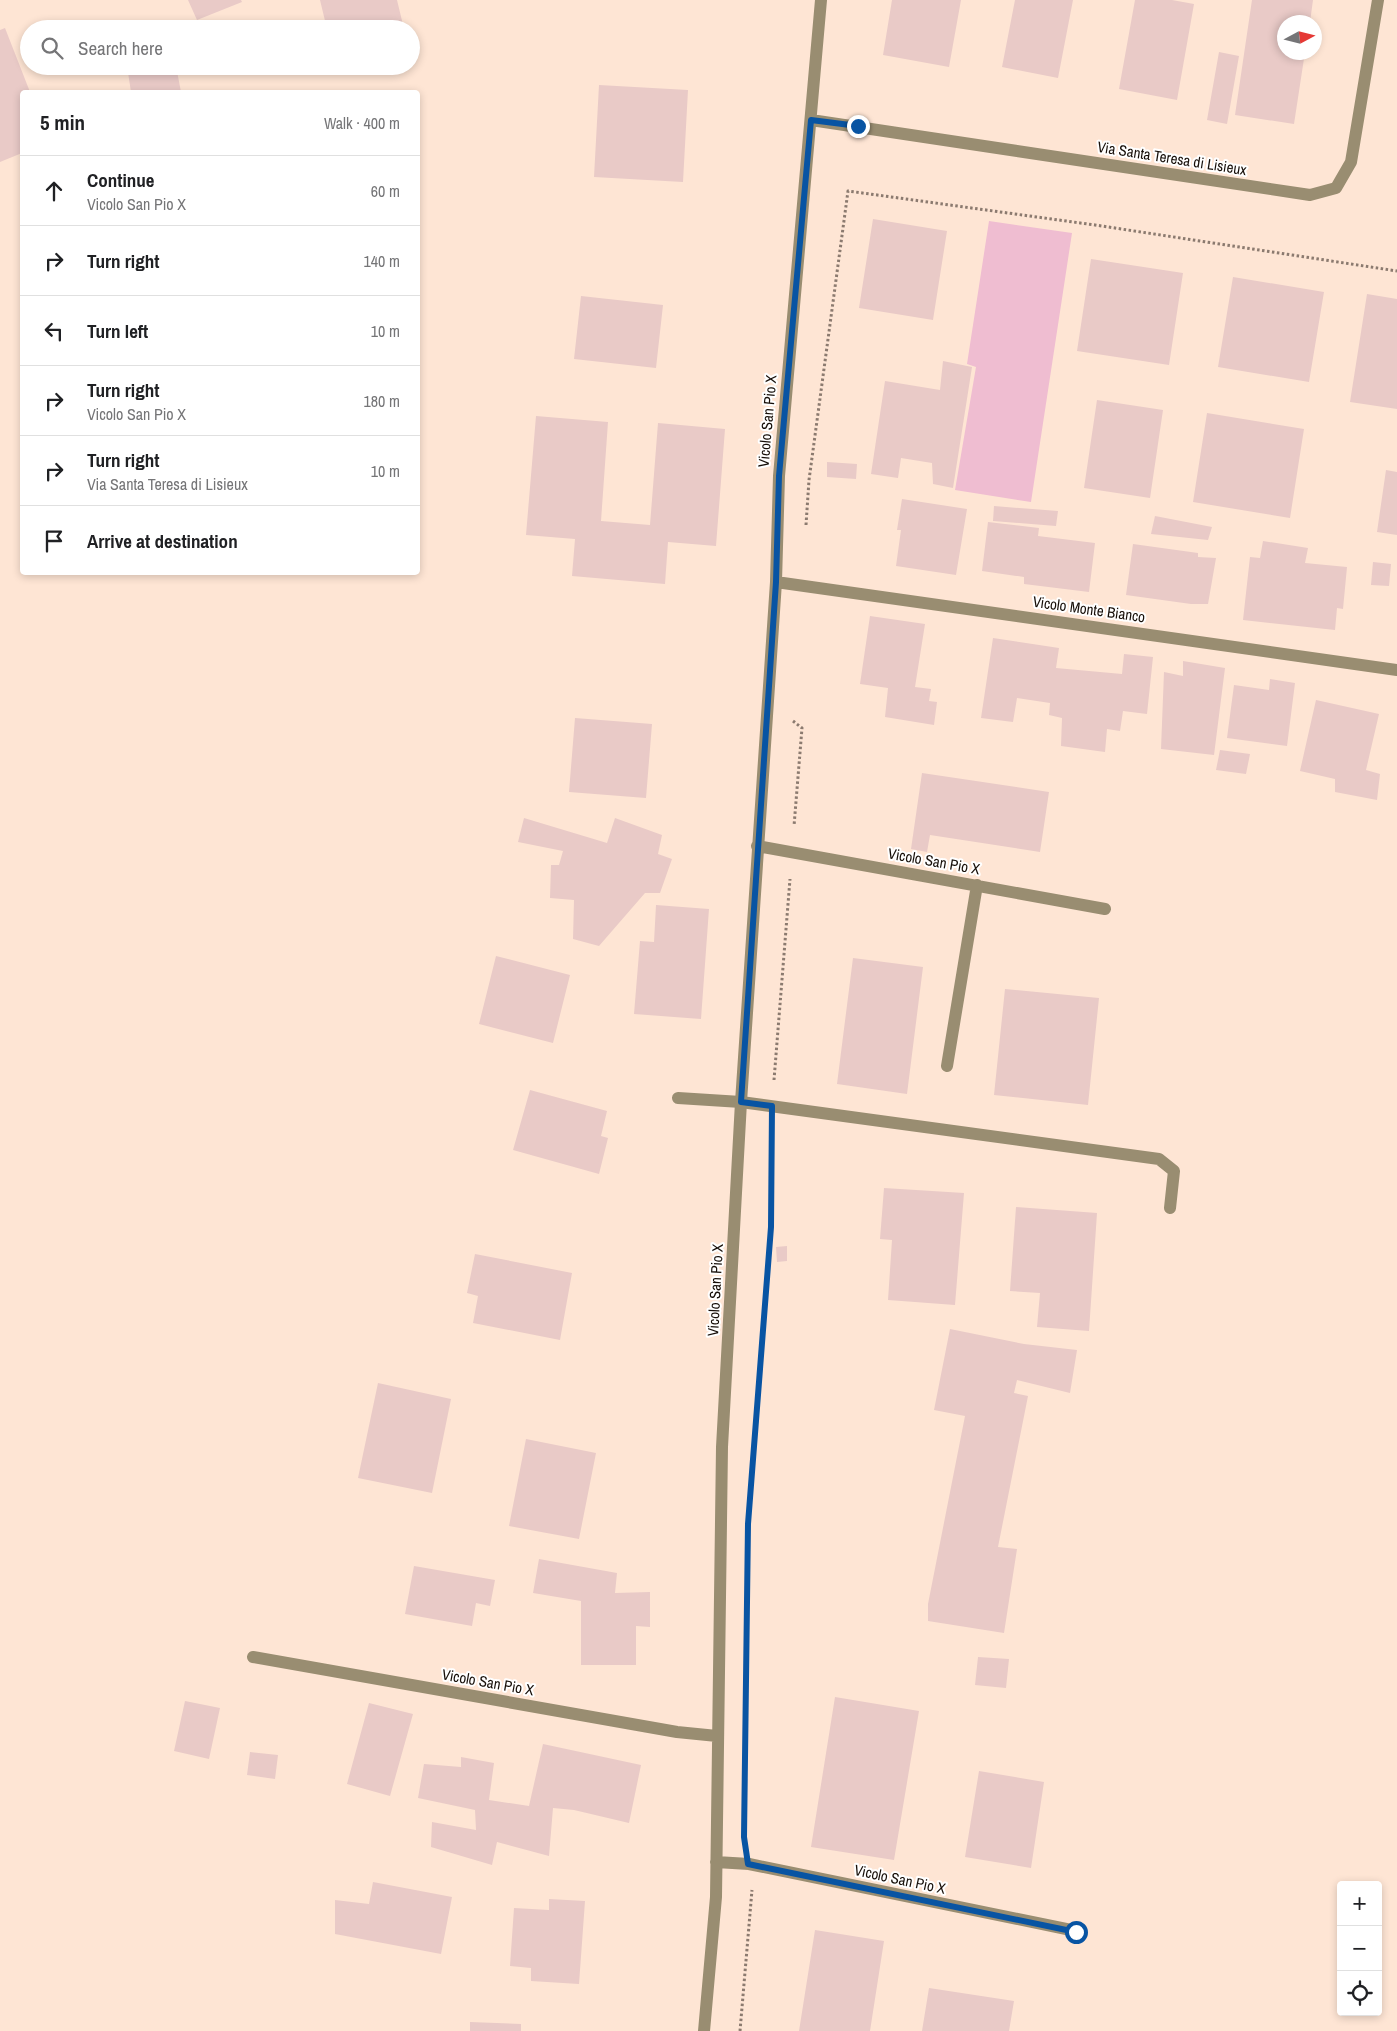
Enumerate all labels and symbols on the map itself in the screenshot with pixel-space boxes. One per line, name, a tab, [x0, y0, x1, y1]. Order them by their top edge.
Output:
north arrow	[1277, 15, 1322, 60]
route end	[847, 115, 870, 138]
street label: Via Santa Teresa di Lisieux	[1096, 136, 1249, 180]
street label: Vicolo San Pio X	[752, 373, 782, 468]
street label: Vicolo Monte Bianco	[1031, 591, 1147, 627]
street label: Vicolo San Pio X	[886, 843, 982, 880]
street label: Vicolo San Pio X	[702, 1242, 728, 1337]
street label: Vicolo San Pio X	[440, 1664, 536, 1701]
street label: Vicolo San Pio X	[852, 1859, 948, 1899]
route start	[1065, 1921, 1088, 1944]

